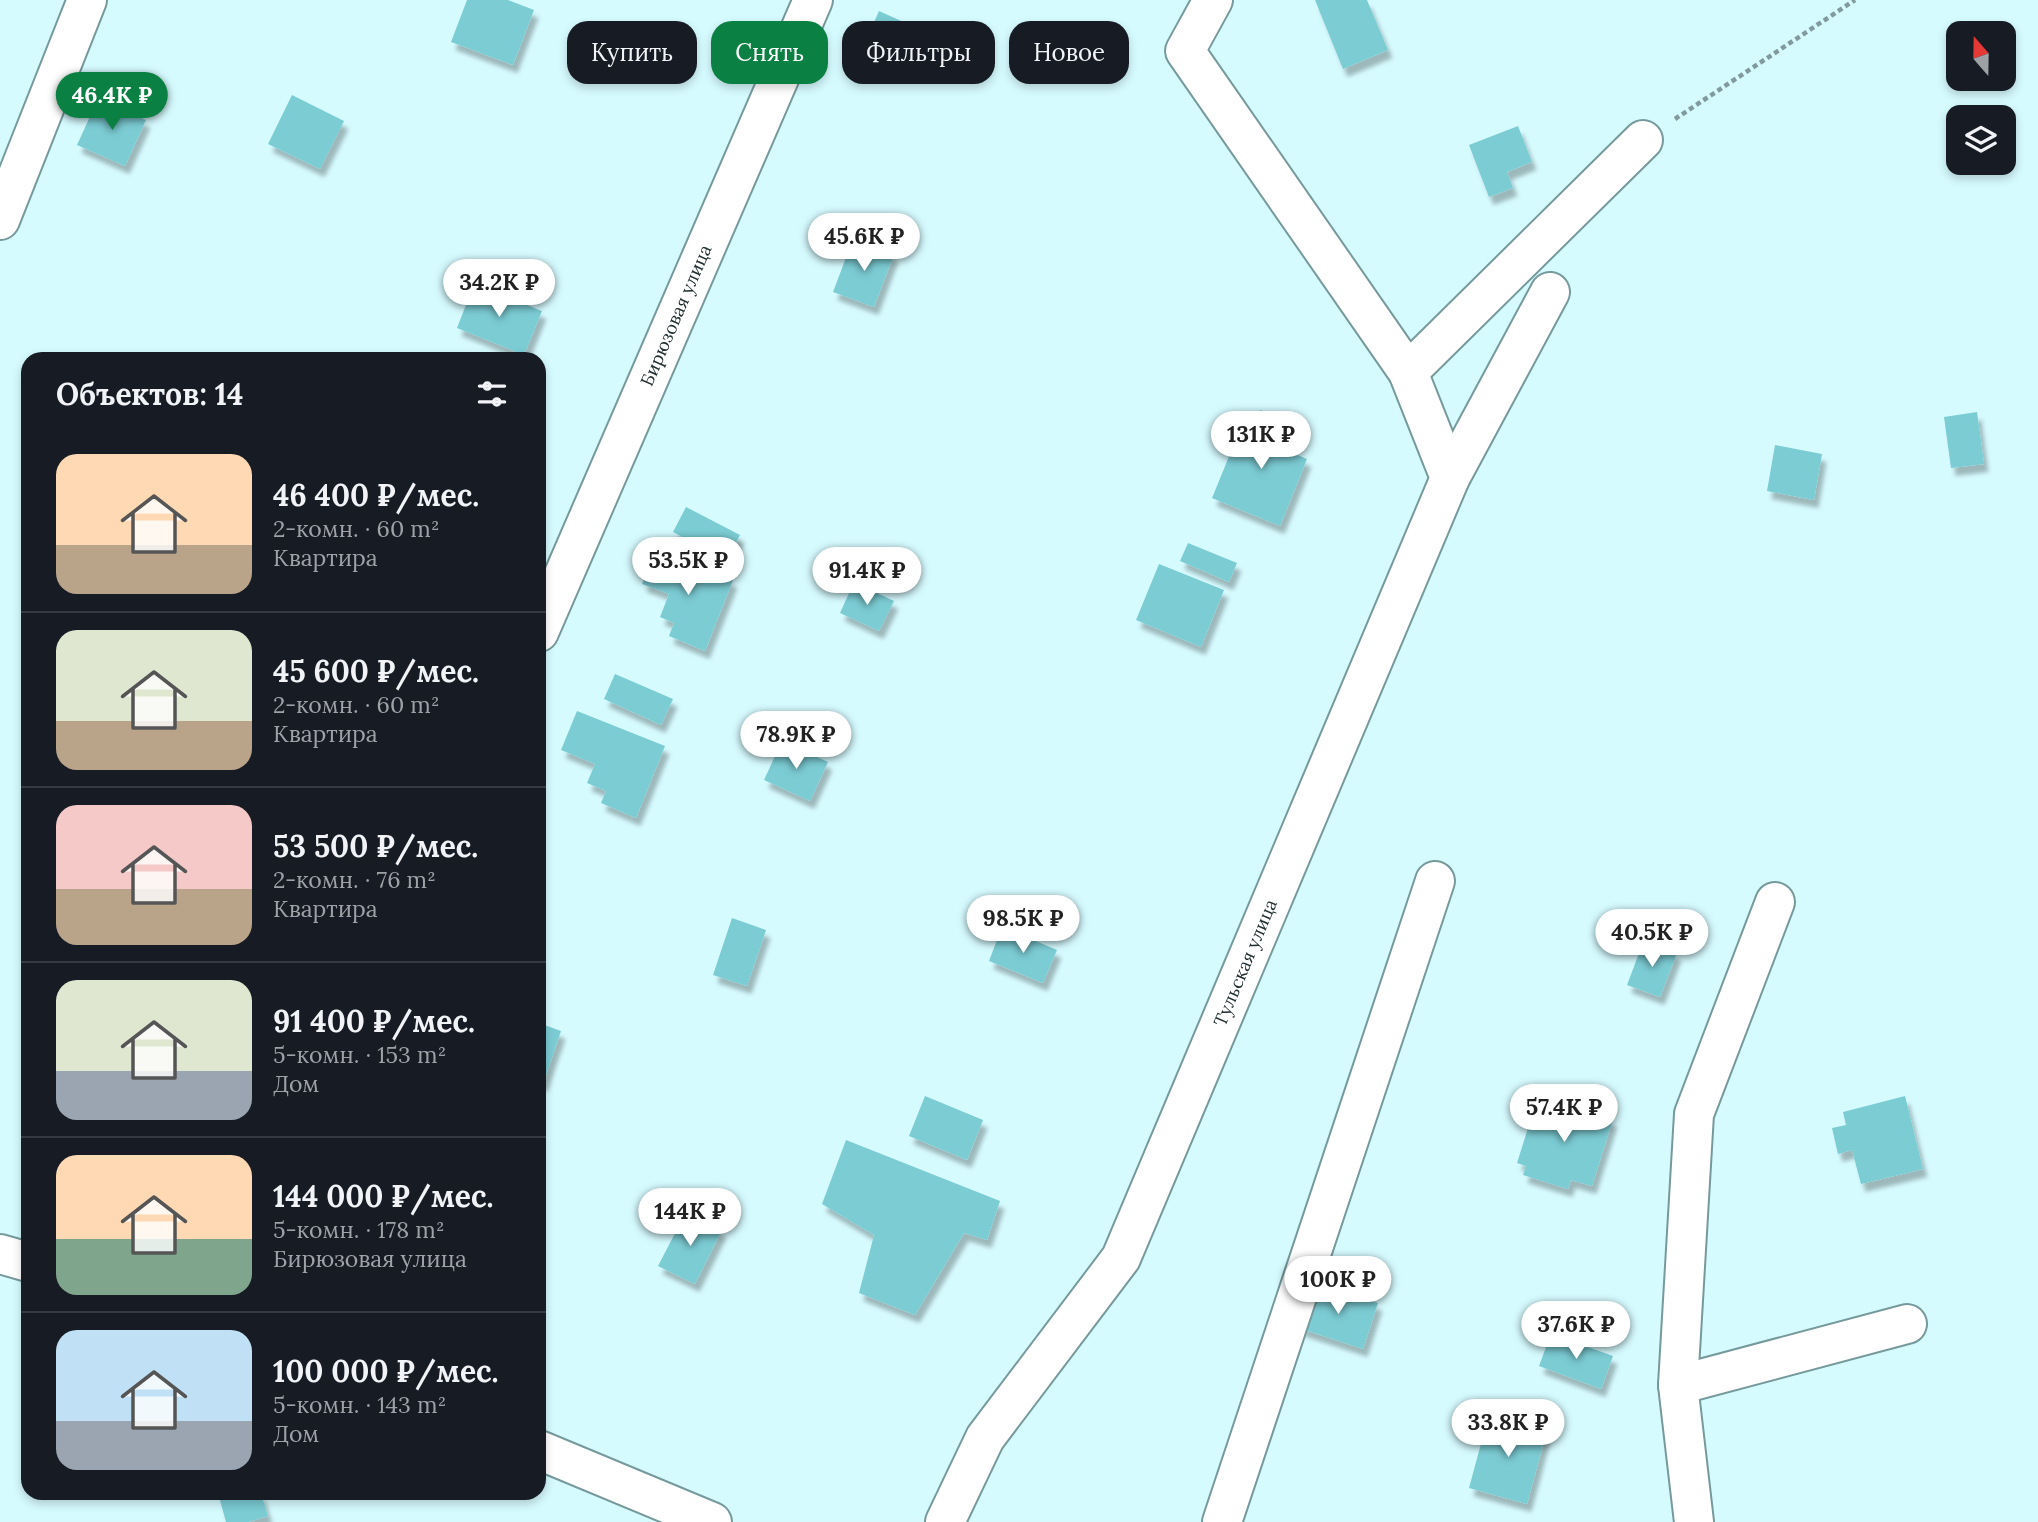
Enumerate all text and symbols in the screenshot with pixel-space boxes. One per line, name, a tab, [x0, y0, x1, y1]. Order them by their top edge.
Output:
chip: Купить	[567, 21, 697, 84]
chip: Снять	[711, 21, 828, 84]
chip: Фильтры	[842, 21, 995, 84]
chip: Новое	[1009, 21, 1129, 84]
north arrow	[1946, 21, 2016, 91]
map controls	[1946, 21, 2016, 175]
pin: 46.4K ₽	[47, 72, 177, 132]
text: 46.4K ₽	[72, 80, 152, 109]
button: layers	[1946, 105, 2016, 175]
pin: 45.6K ₽	[799, 214, 929, 273]
text: 45.6K ₽	[824, 221, 904, 250]
street label: Бирюзовая улица	[635, 241, 717, 389]
pin: 34.2K ₽	[434, 260, 564, 319]
text: 34.2K ₽	[459, 267, 539, 296]
text: Объектов: 14	[56, 375, 243, 413]
icon: filters	[473, 375, 511, 413]
pin: 131K ₽	[1204, 412, 1318, 471]
text: 131K ₽	[1227, 419, 1295, 448]
text: 46 400 ₽/мес.	[273, 476, 479, 514]
icon: home	[112, 482, 196, 566]
text: 2-комн. · 60 m²	[273, 514, 440, 543]
pin: 53.5K ₽	[623, 538, 753, 597]
text: Квартира	[273, 543, 378, 572]
text: 53.5K ₽	[648, 545, 728, 574]
pin: 91.4K ₽	[802, 548, 932, 607]
text: 91.4K ₽	[828, 555, 906, 584]
text: 45 600 ₽/мес.	[273, 652, 479, 690]
icon: home	[112, 658, 196, 742]
text: 2-комн. · 60 m²	[273, 690, 440, 719]
pin: 78.9K ₽	[731, 712, 861, 771]
text: Квартира	[273, 719, 378, 748]
text: 78.9K ₽	[756, 719, 836, 748]
text: 53 500 ₽/мес.	[273, 827, 478, 865]
icon: home	[112, 833, 196, 917]
text: 2-комн. · 76 m²	[273, 865, 436, 894]
text: Квартира	[273, 894, 378, 923]
pin: 98.5K ₽	[958, 895, 1088, 955]
street label: Тульская улица	[1208, 896, 1282, 1030]
text: 98.5K ₽	[983, 903, 1063, 932]
pin: 40.5K ₽	[1587, 909, 1717, 969]
text: 40.5K ₽	[1611, 917, 1693, 946]
text: 91 400 ₽/мес.	[273, 1002, 475, 1040]
icon: home	[112, 1008, 196, 1092]
text: 5-комн. · 153 m²	[273, 1040, 446, 1069]
text: Дом	[273, 1069, 319, 1098]
pin: 57.4K ₽	[1499, 1084, 1629, 1144]
text: 57.4K ₽	[1526, 1092, 1602, 1121]
text: 144 000 ₽/мес.	[273, 1177, 494, 1215]
icon: home	[112, 1183, 196, 1267]
pin: 144K ₽	[633, 1188, 747, 1248]
text: 144K ₽	[654, 1196, 726, 1225]
text: 5-комн. · 178 m²	[273, 1215, 445, 1244]
text: Бирюзовая улица	[273, 1244, 467, 1273]
pin: 100K ₽	[1281, 1256, 1395, 1316]
text: 100K ₽	[1300, 1264, 1376, 1293]
pin: 37.6K ₽	[1511, 1302, 1641, 1361]
text: 37.6K ₽	[1537, 1309, 1615, 1338]
text: 100 000 ₽/мес.	[273, 1352, 499, 1390]
icon: home	[112, 1358, 196, 1442]
text: 5-комн. · 143 m²	[273, 1390, 446, 1419]
pin: 33.8K ₽	[1443, 1400, 1573, 1459]
text: 33.8K ₽	[1468, 1407, 1548, 1436]
text: Дом	[273, 1419, 319, 1448]

